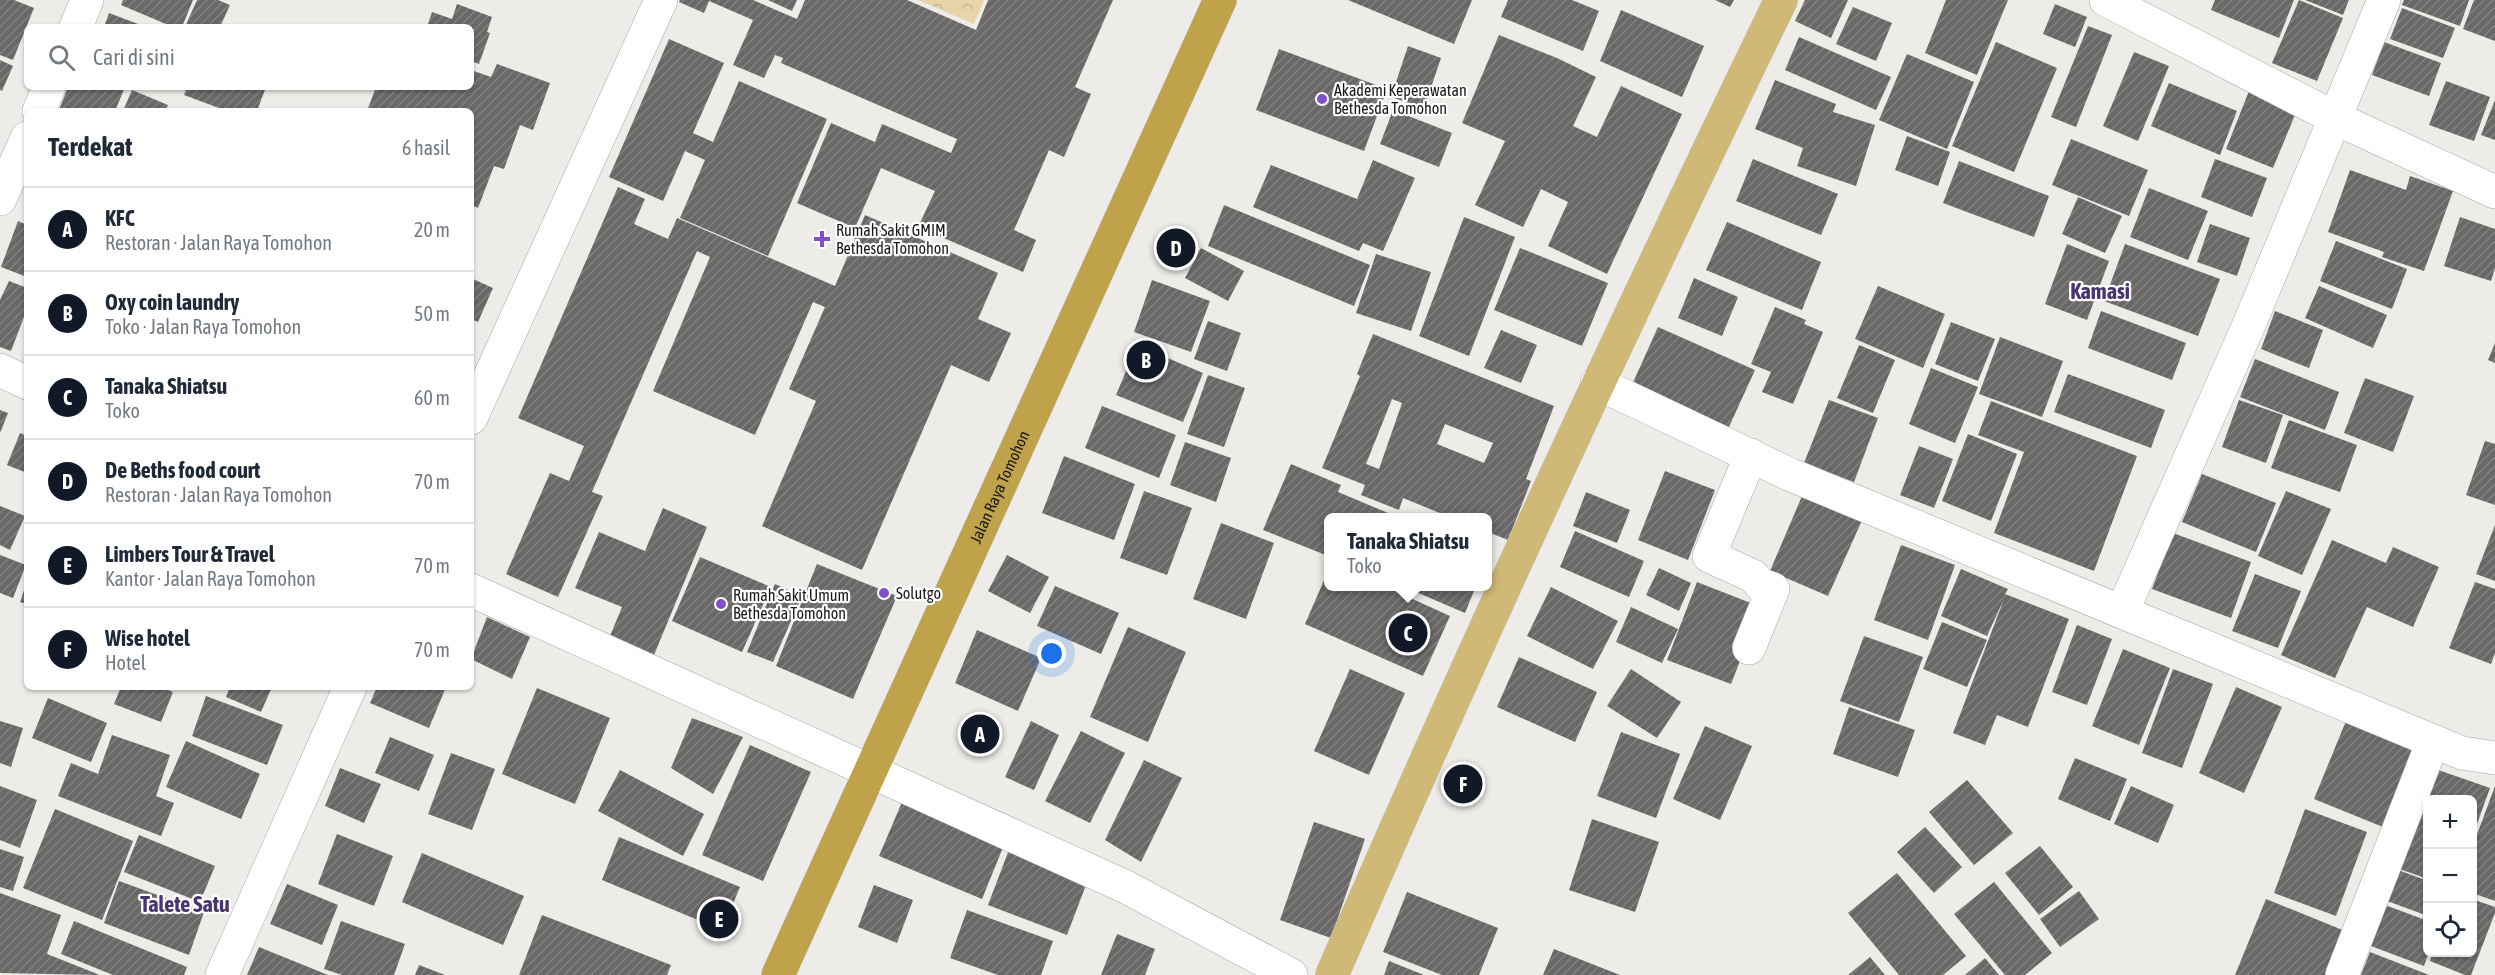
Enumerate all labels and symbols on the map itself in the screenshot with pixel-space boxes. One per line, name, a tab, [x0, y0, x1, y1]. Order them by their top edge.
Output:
place label: Akademi Keperawatan Bethesda Tomohon	[1334, 81, 1467, 117]
marker: Akademi Keperawatan Bethesda Tomohon	[1315, 92, 1329, 106]
place label: Rumah Sakit GMIM Bethesda Tomohon	[836, 221, 949, 257]
pin: D	[1156, 226, 1196, 270]
marker: Rumah Sakit GMIM Bethesda Tomohon	[813, 230, 831, 248]
district label: Kamasi	[2070, 278, 2130, 304]
pin: B	[1126, 338, 1166, 382]
street label: Jalan Raya Tomohon	[966, 428, 1033, 546]
place label: Solutgo	[896, 584, 941, 603]
place label: Rumah Sakit Umum Bethesda Tomohon	[733, 586, 849, 622]
marker: Solutgo	[877, 586, 891, 600]
marker: Rumah Sakit Umum Bethesda Tomohon	[714, 597, 728, 611]
pin: C	[1388, 610, 1428, 656]
your location	[1037, 639, 1066, 668]
pin: A	[960, 712, 1000, 756]
pin: F	[1444, 762, 1482, 806]
district label: Talete Satu	[140, 891, 230, 917]
pin: E	[700, 896, 738, 942]

